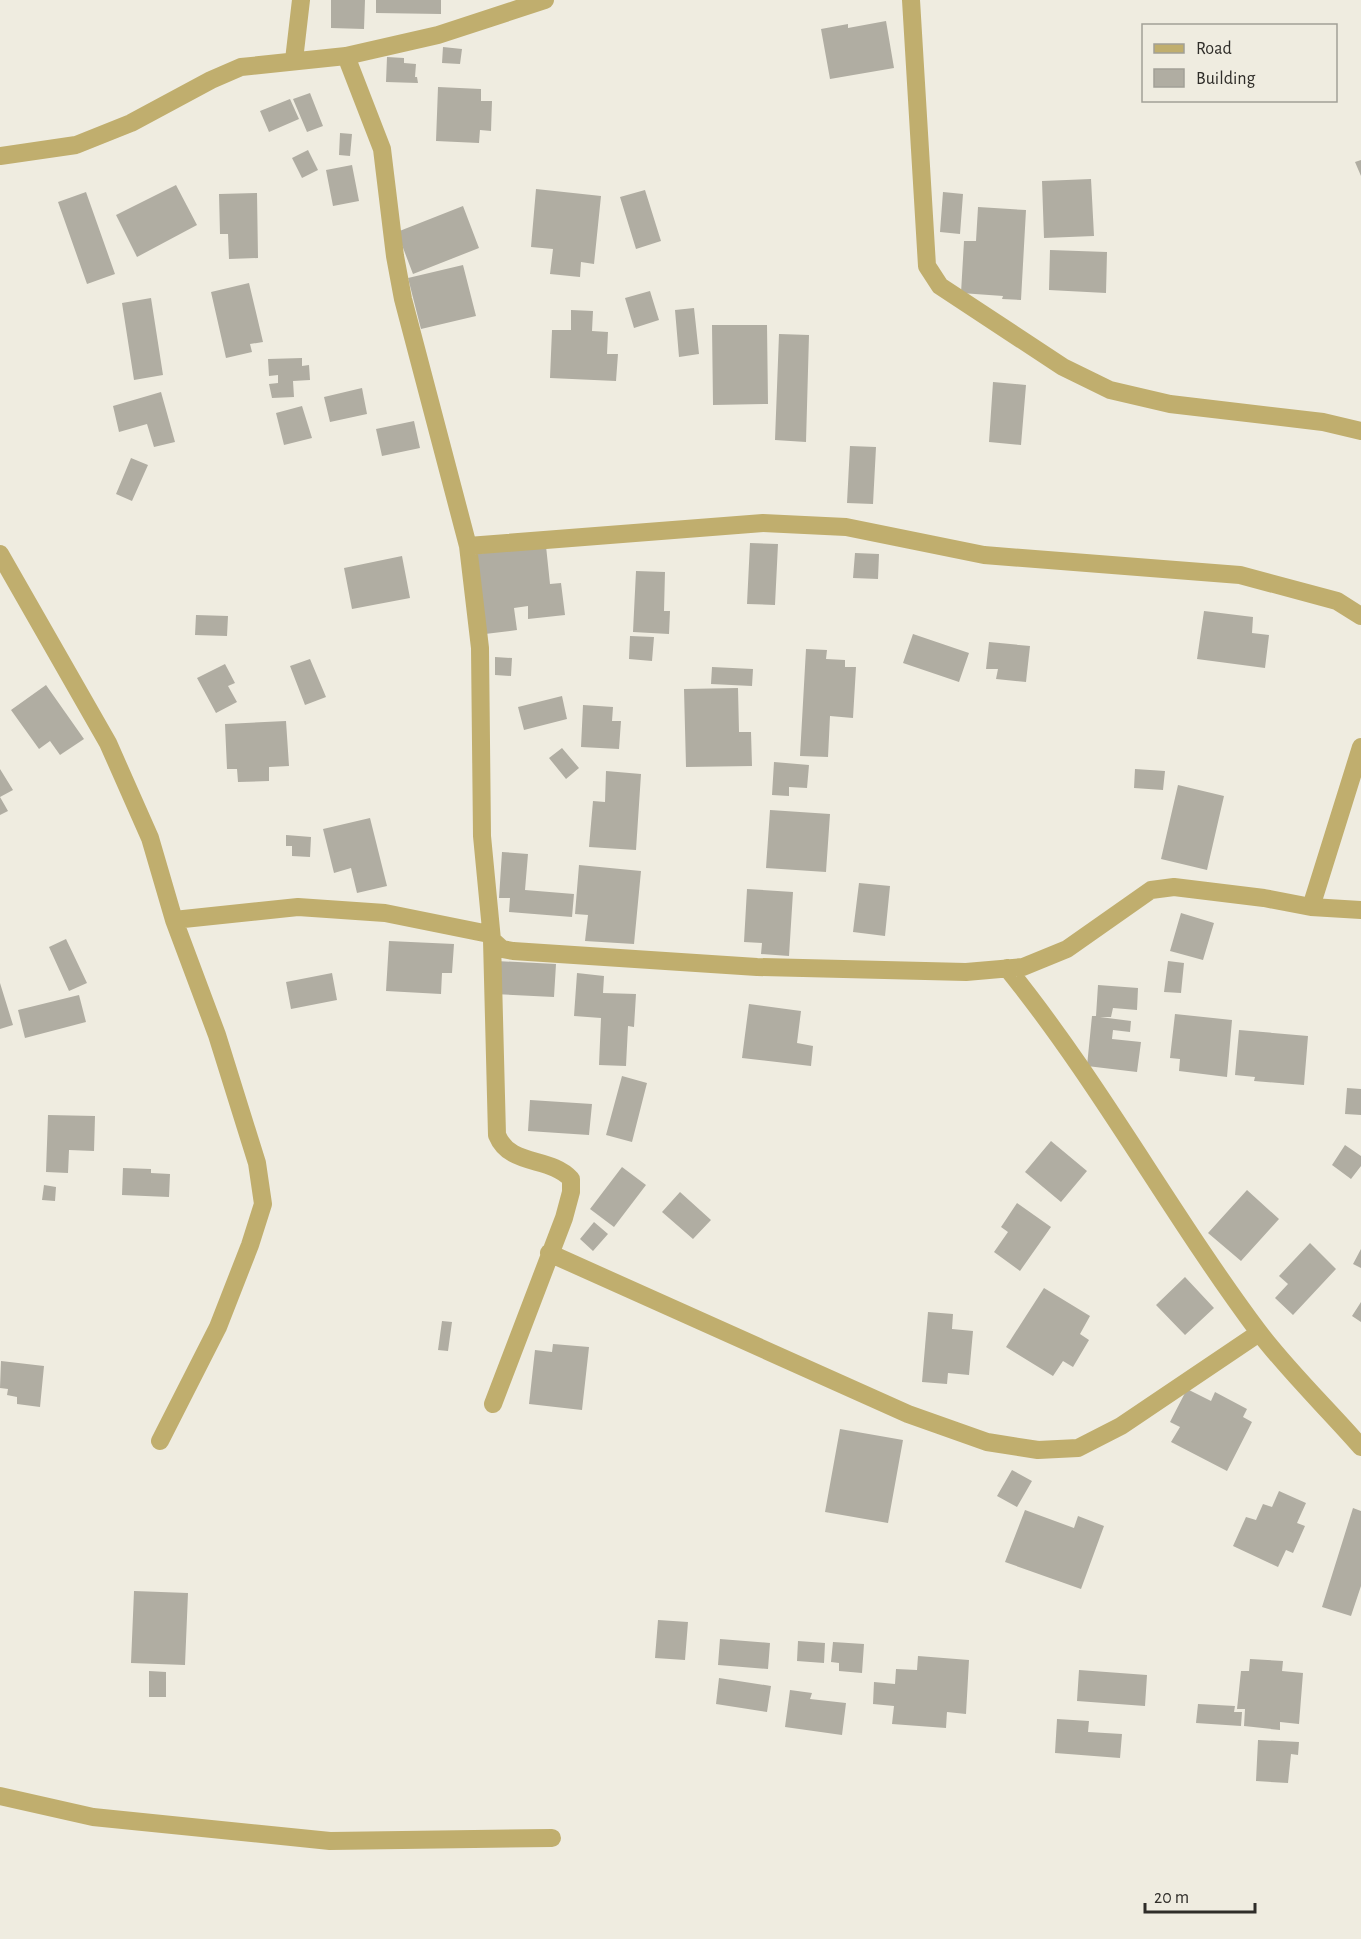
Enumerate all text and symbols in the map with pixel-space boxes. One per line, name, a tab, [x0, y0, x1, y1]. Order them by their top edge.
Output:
legend	[1142, 24, 1337, 102]
text: Road	[1196, 40, 1232, 58]
text: Building	[1196, 70, 1256, 88]
scale bar	[1145, 1876, 1254, 1914]
text: 20 m	[1154, 1889, 1189, 1907]

